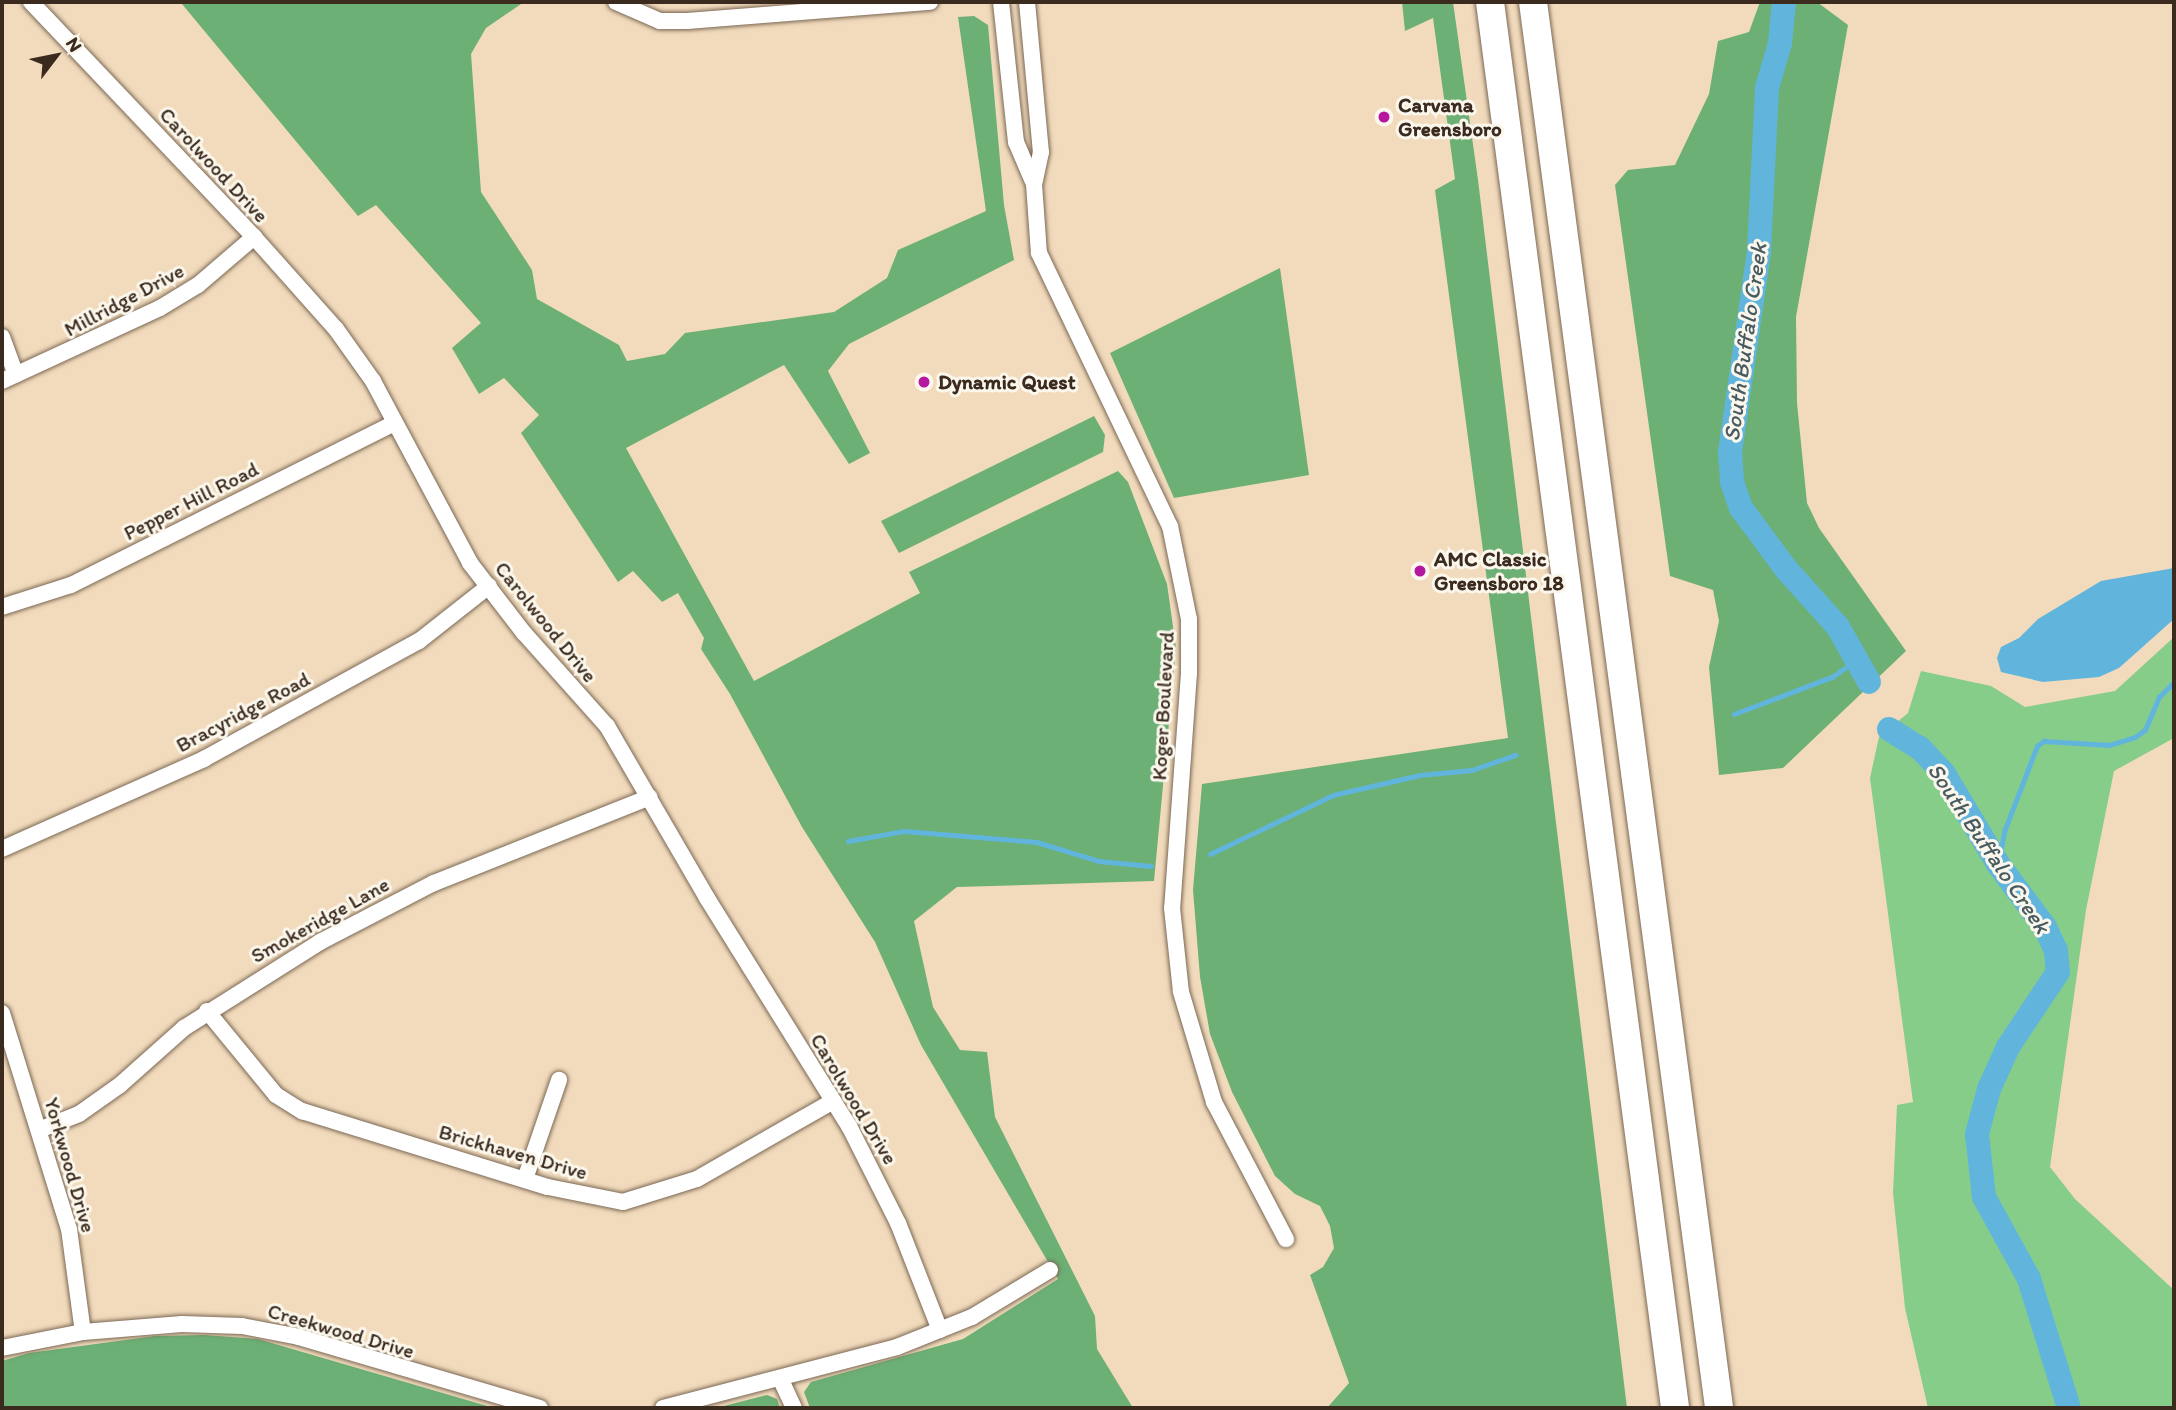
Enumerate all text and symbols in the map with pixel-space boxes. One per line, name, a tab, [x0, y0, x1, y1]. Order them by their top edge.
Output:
north arrow	[21, 21, 91, 91]
text: N	[61, 33, 87, 56]
place label: Carvana Greensboro	[1398, 92, 1502, 142]
street label: Carolwood Drive	[154, 102, 274, 228]
marker: Carvana Greensboro	[1376, 109, 1392, 125]
water label: South Buffalo Creek	[1717, 241, 1773, 443]
street label: Millridge Drive	[60, 258, 188, 342]
place label: Dynamic Quest	[938, 369, 1075, 395]
marker: Dynamic Quest	[916, 374, 932, 390]
street label: Pepper Hill Road	[120, 456, 262, 546]
place label: AMC Classic Greensboro 18	[1434, 546, 1564, 596]
street label: Carolwood Drive	[489, 556, 603, 688]
marker: AMC Classic Greensboro 18	[1412, 563, 1428, 579]
street label: Koger Boulevard	[1146, 631, 1180, 781]
street label: Bracyridge Road	[172, 666, 314, 758]
water label: South Buffalo Creek	[1922, 758, 2056, 938]
street label: Smokeridge Lane	[246, 871, 394, 969]
street label: Carolwood Drive	[805, 1029, 903, 1169]
street label: Yorkwood Drive	[39, 1094, 101, 1236]
street label: Brickhaven Drive	[436, 1119, 590, 1185]
street label: Creekwood Drive	[265, 1298, 417, 1364]

